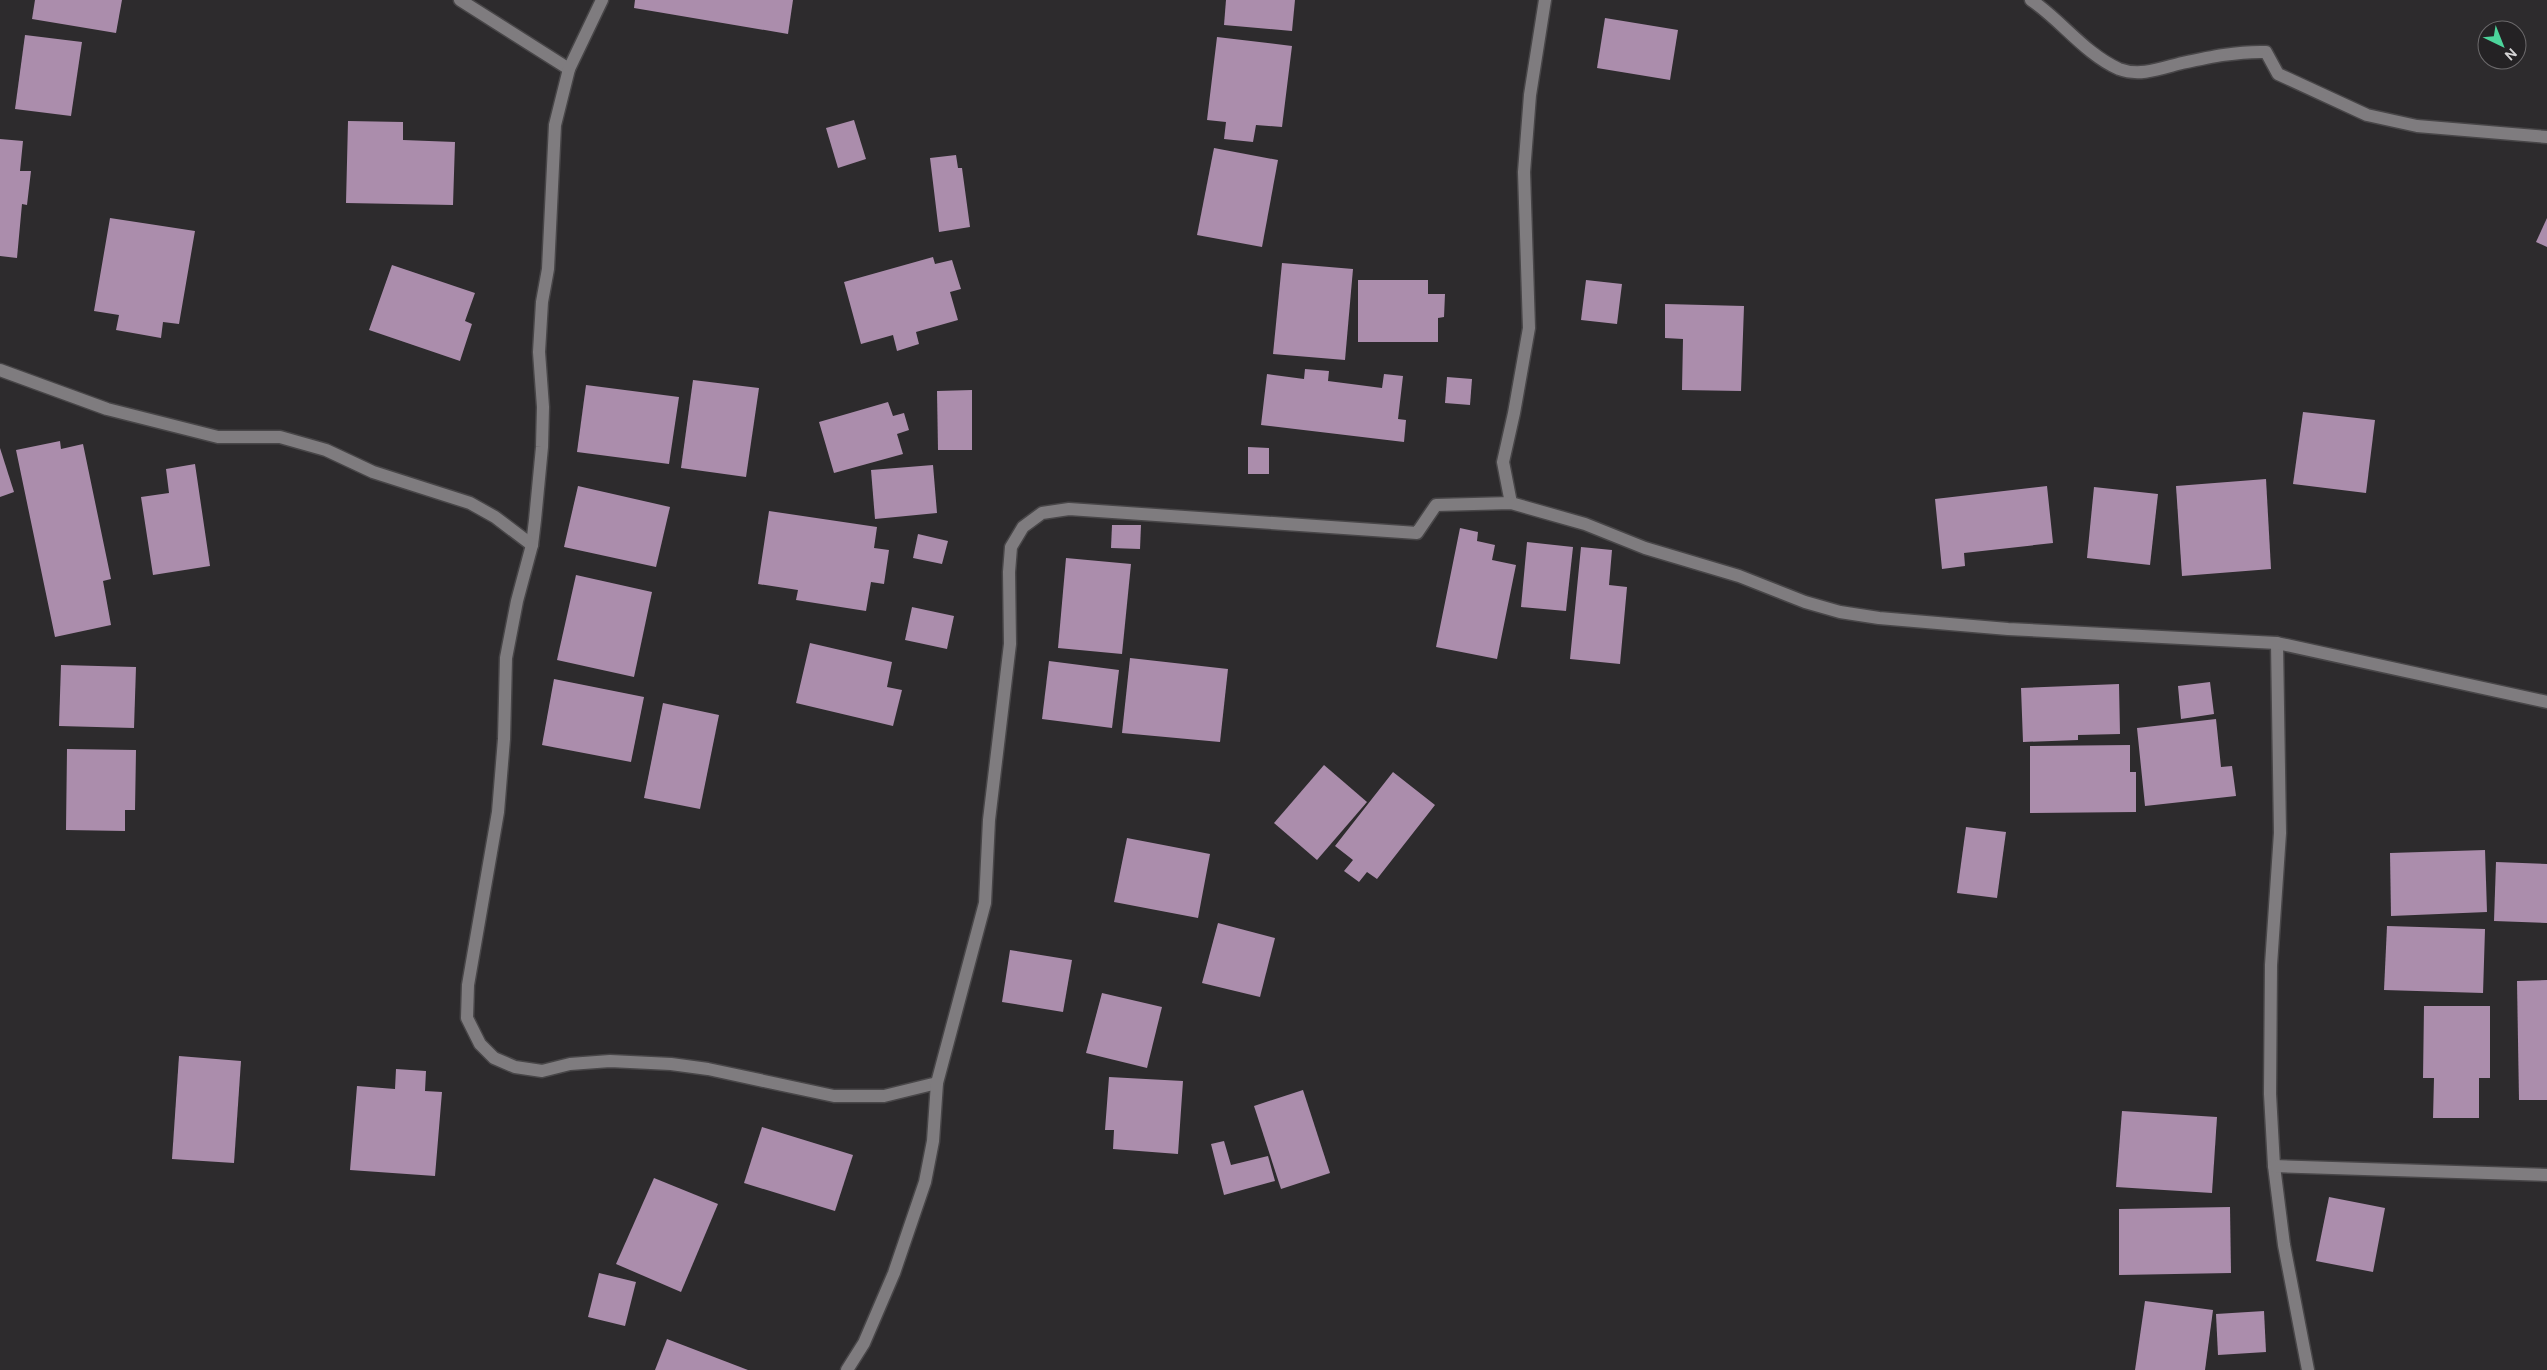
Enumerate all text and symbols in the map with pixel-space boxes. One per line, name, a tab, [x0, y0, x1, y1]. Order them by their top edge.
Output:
north arrow	[2477, 20, 2527, 70]
text: N	[2501, 44, 2521, 65]

